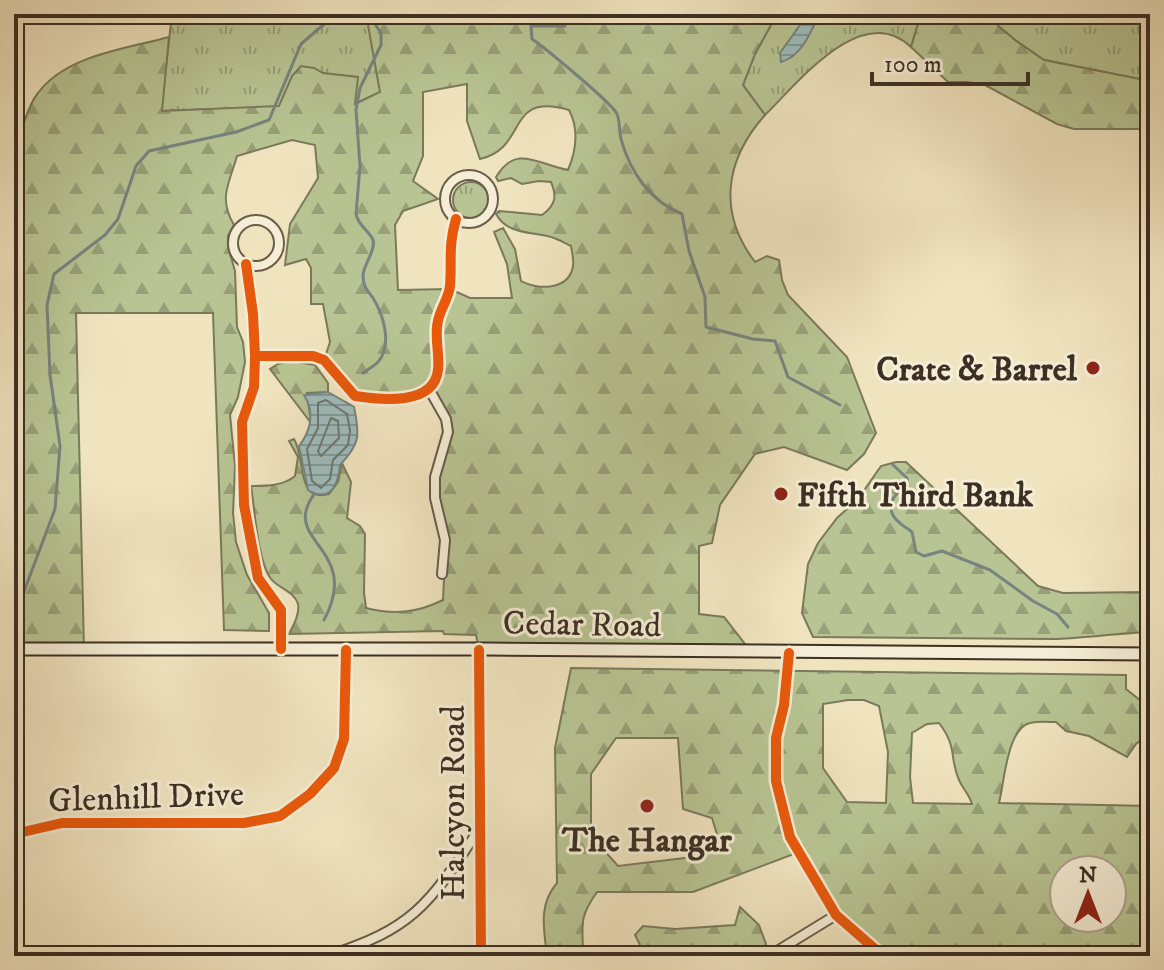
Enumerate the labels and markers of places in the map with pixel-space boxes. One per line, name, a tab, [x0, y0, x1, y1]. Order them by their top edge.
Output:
place label: Crate & Barrel	[876, 349, 1078, 391]
marker: Crate & Barrel	[1084, 359, 1102, 377]
place label: Fifth Third Bank	[797, 475, 1034, 517]
marker: Fifth Third Bank	[772, 485, 790, 503]
marker: The Hangar	[638, 797, 656, 815]
place label: The Hangar	[561, 820, 732, 862]

